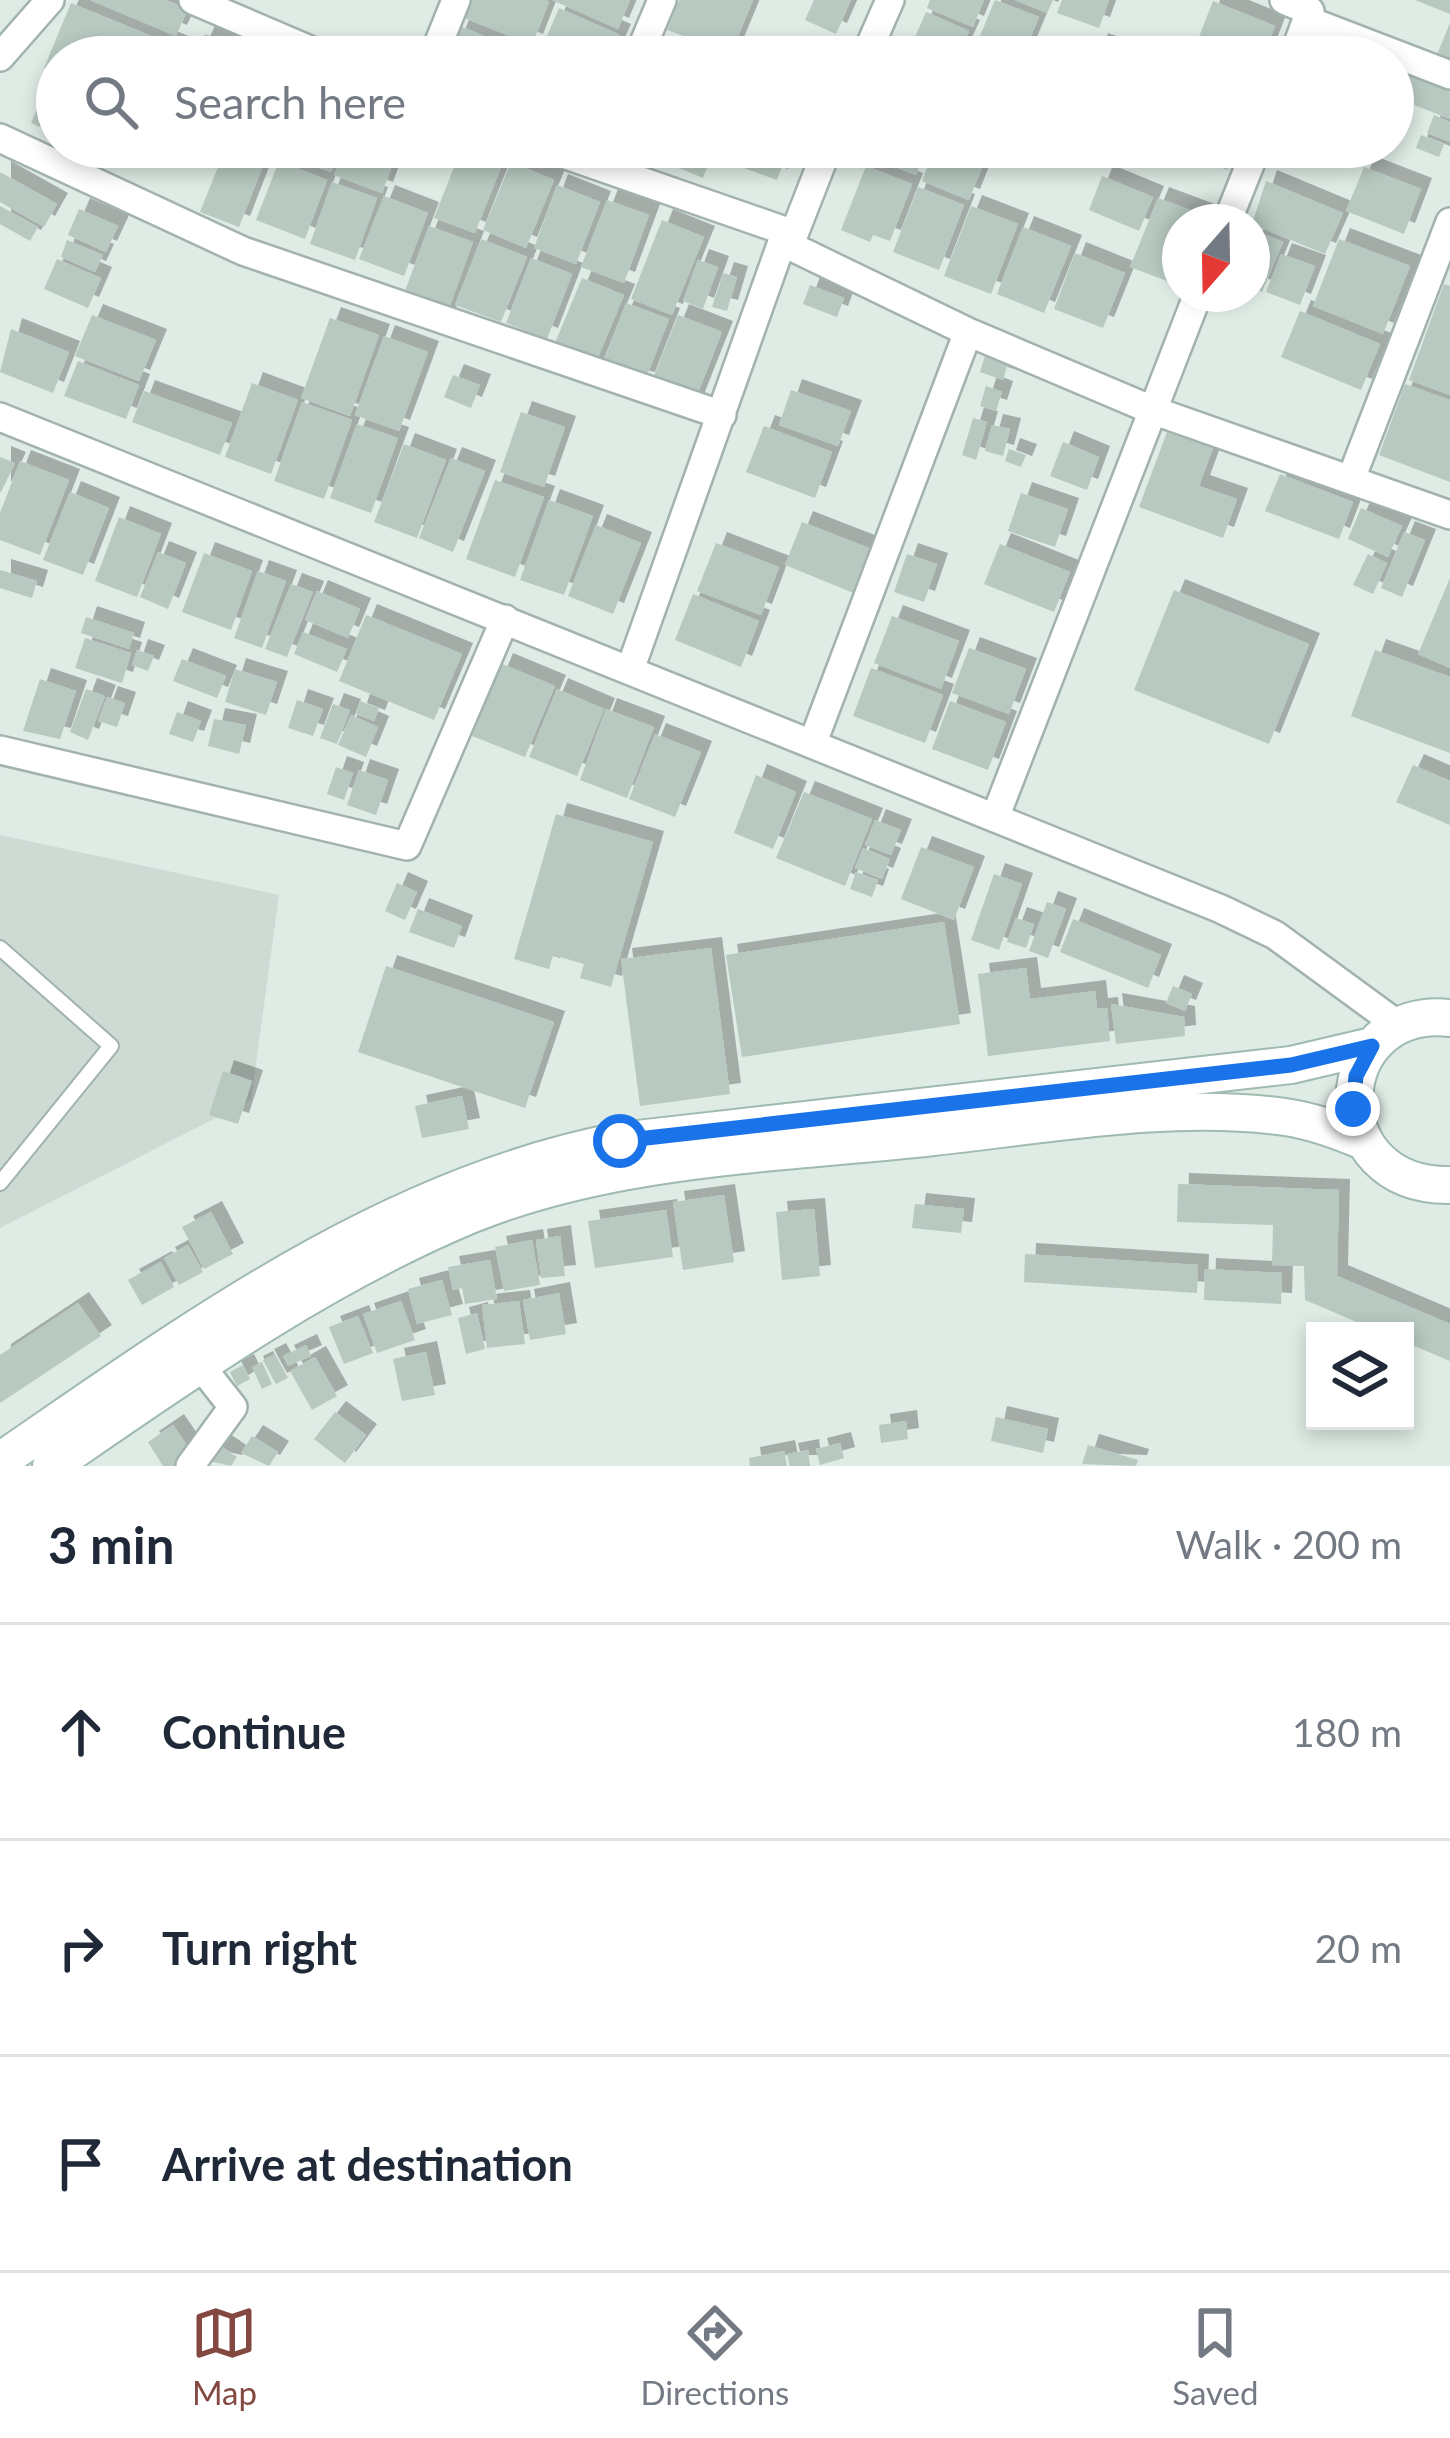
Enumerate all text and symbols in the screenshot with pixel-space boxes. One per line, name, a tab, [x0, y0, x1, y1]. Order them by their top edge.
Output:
search box	[36, 36, 1414, 168]
icon: search	[78, 69, 144, 135]
text: Search here	[174, 75, 406, 129]
north arrow	[1162, 204, 1270, 312]
route end	[1326, 1082, 1380, 1136]
route start	[593, 1114, 647, 1168]
map controls	[1306, 1322, 1414, 1430]
button: layers	[1306, 1322, 1414, 1430]
text: 3 min	[48, 1514, 174, 1575]
text: Walk · 200 m	[1175, 1521, 1402, 1567]
icon: ahead	[48, 1699, 114, 1765]
text: Continue	[162, 1705, 346, 1759]
text: 180 m	[1292, 1709, 1402, 1755]
icon: right	[48, 1915, 114, 1981]
text: Turn right	[162, 1921, 357, 1975]
text: 20 m	[1315, 1925, 1402, 1971]
icon: arrive	[48, 2131, 114, 2197]
text: Arrive at destination	[162, 2137, 573, 2191]
tab: Map	[191, 2300, 257, 2412]
tab: Directions	[640, 2300, 789, 2412]
tab: Saved	[1172, 2300, 1259, 2412]

